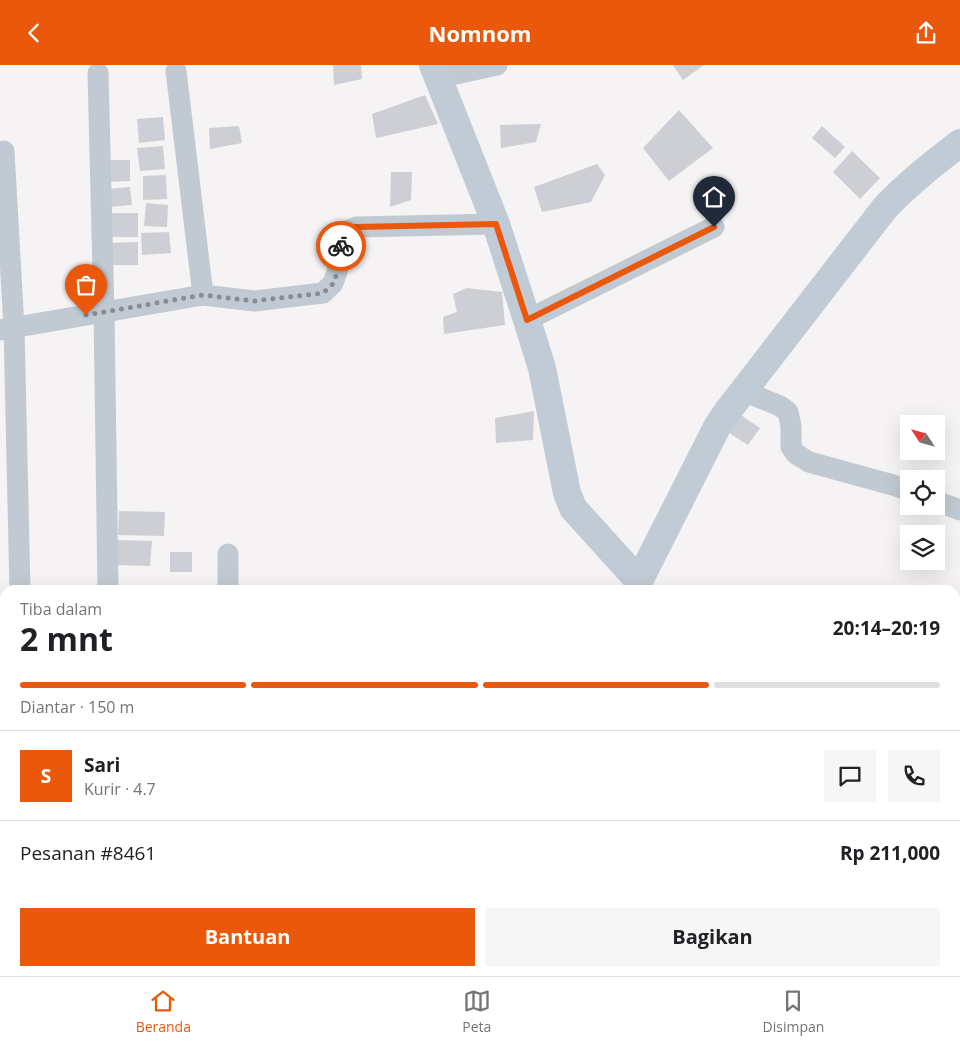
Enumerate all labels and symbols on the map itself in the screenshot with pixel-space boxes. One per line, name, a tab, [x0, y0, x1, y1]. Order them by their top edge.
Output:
pin	[693, 176, 735, 227]
courier	[316, 221, 366, 271]
pin	[65, 264, 107, 315]
north arrow	[900, 415, 945, 460]

